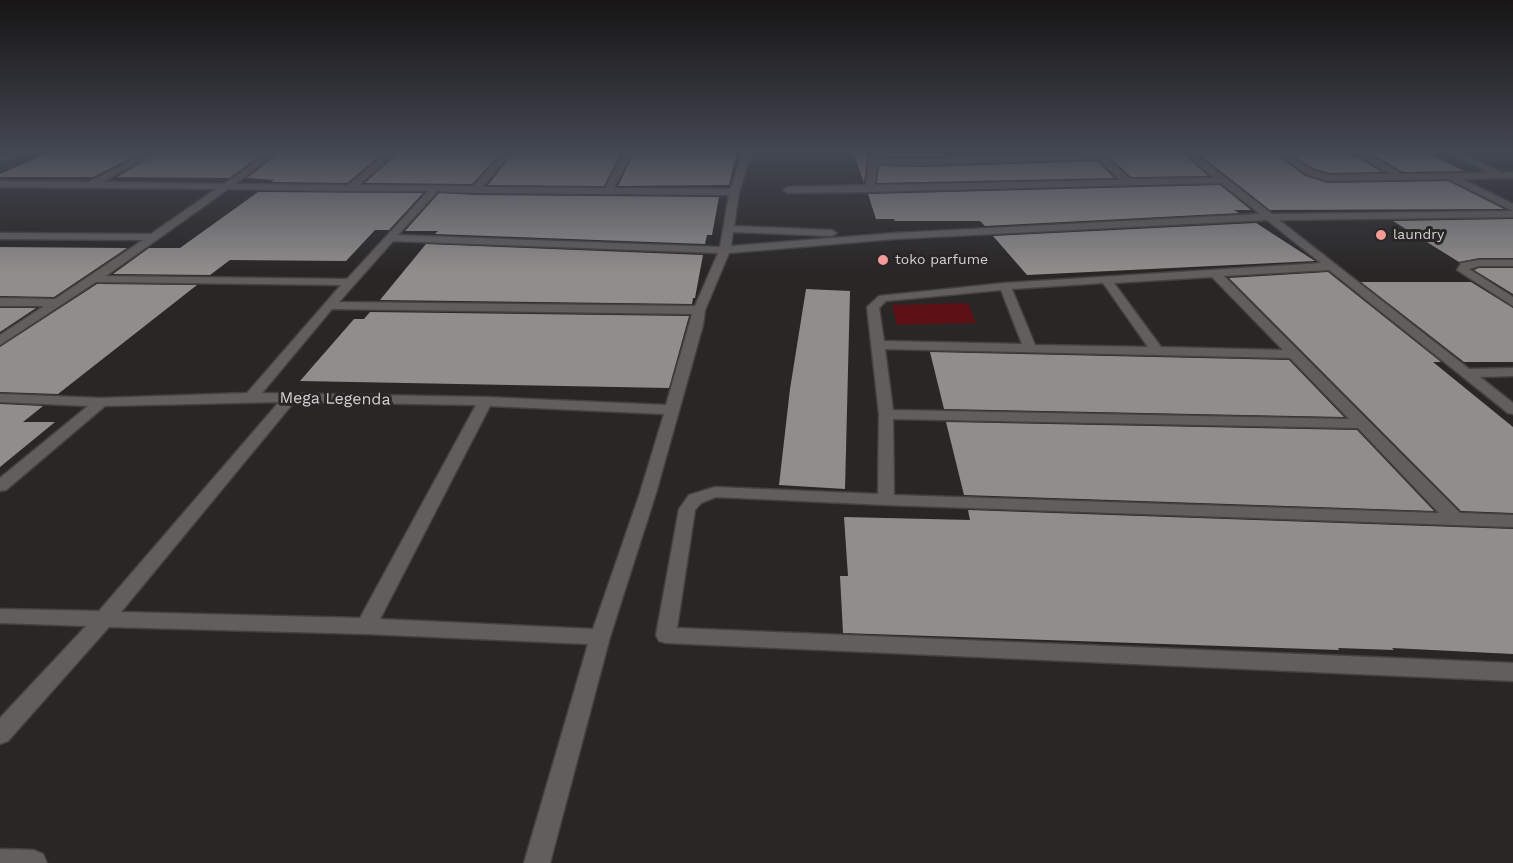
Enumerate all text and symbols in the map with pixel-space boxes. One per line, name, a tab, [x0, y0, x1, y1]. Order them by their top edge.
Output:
place label: laundry	[1393, 227, 1444, 243]
marker: laundry	[1374, 228, 1388, 242]
place label: toko parfume	[895, 252, 988, 268]
marker: toko parfume	[876, 253, 890, 267]
street label: Mega Legenda	[279, 388, 391, 410]

